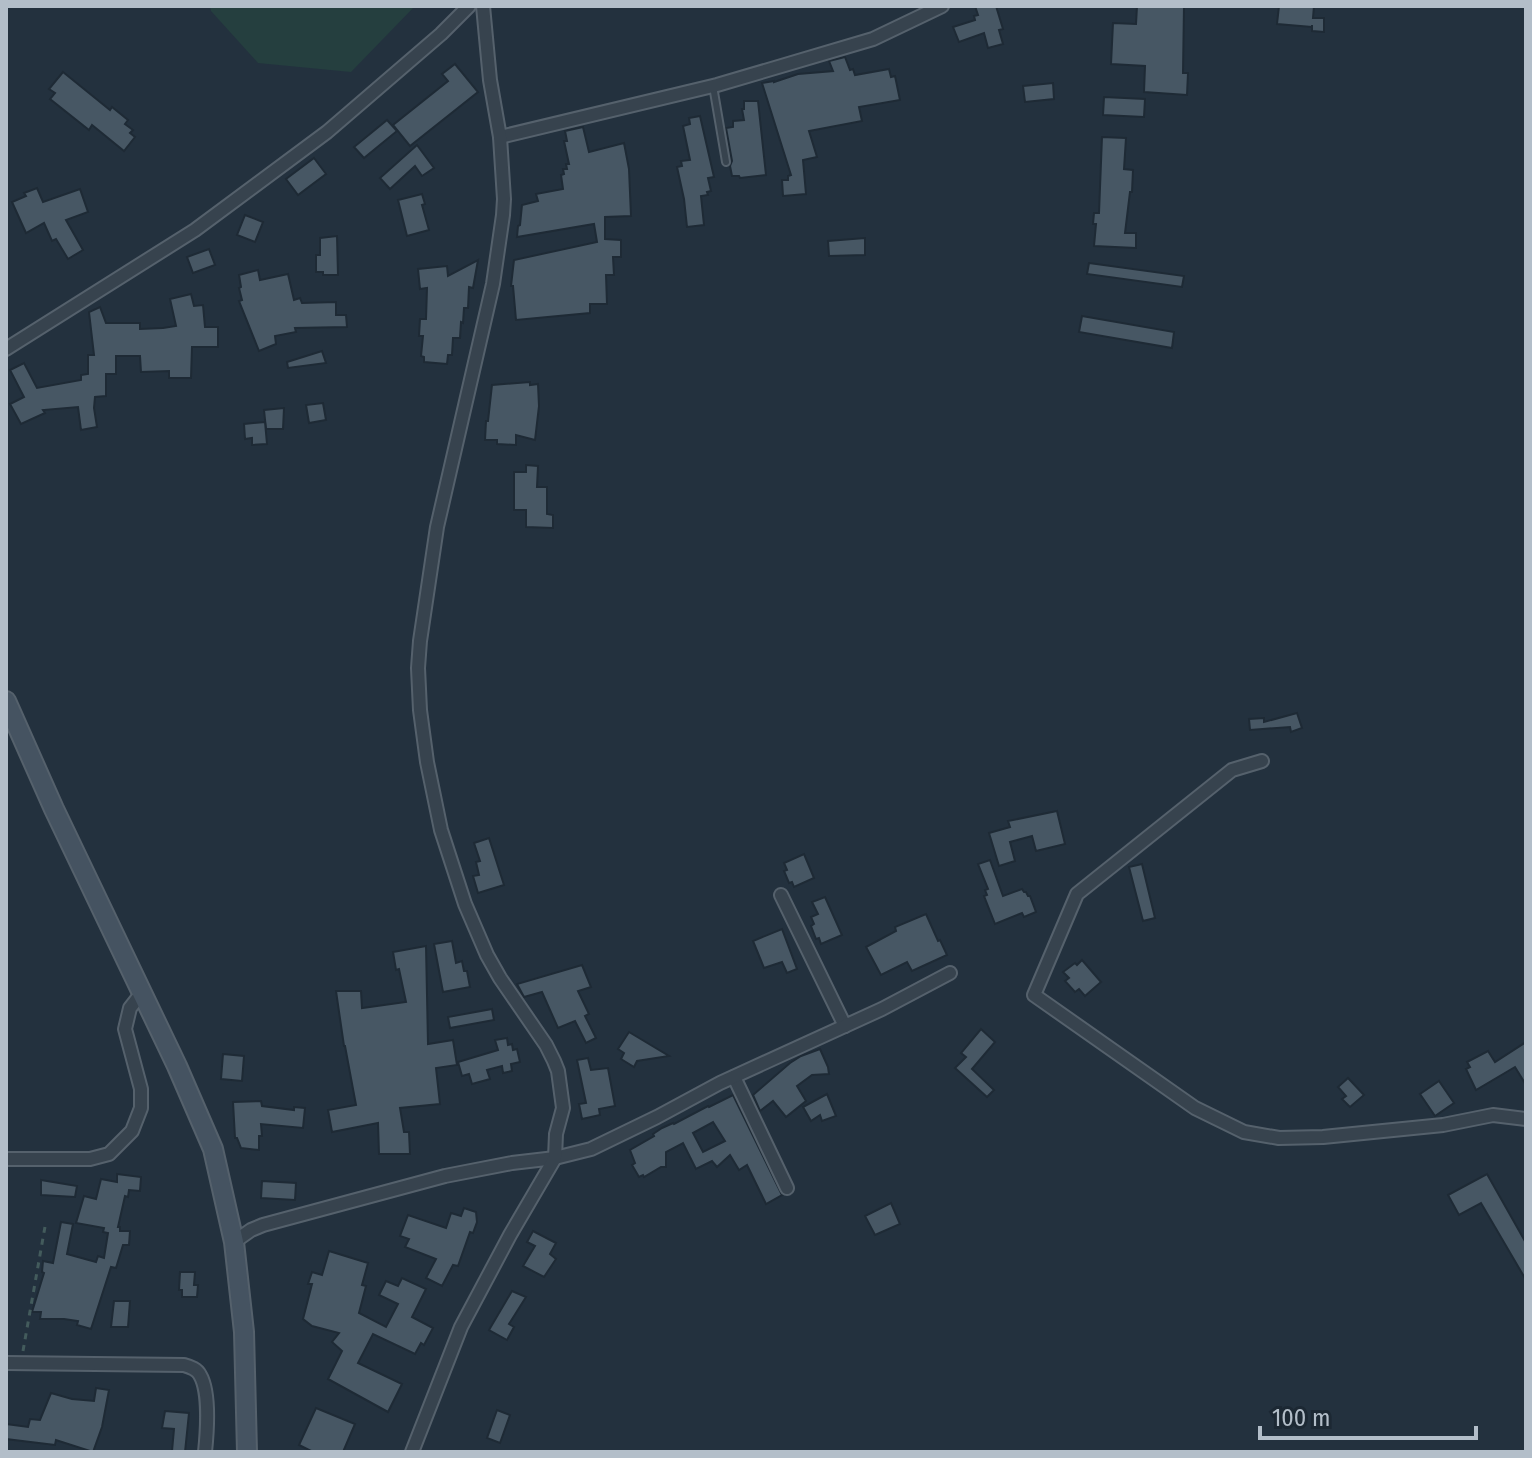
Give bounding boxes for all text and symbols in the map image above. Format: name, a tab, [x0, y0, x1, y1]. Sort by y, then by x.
scale bar	[1260, 1390, 1476, 1440]
text: 100 m	[1272, 1404, 1330, 1432]

